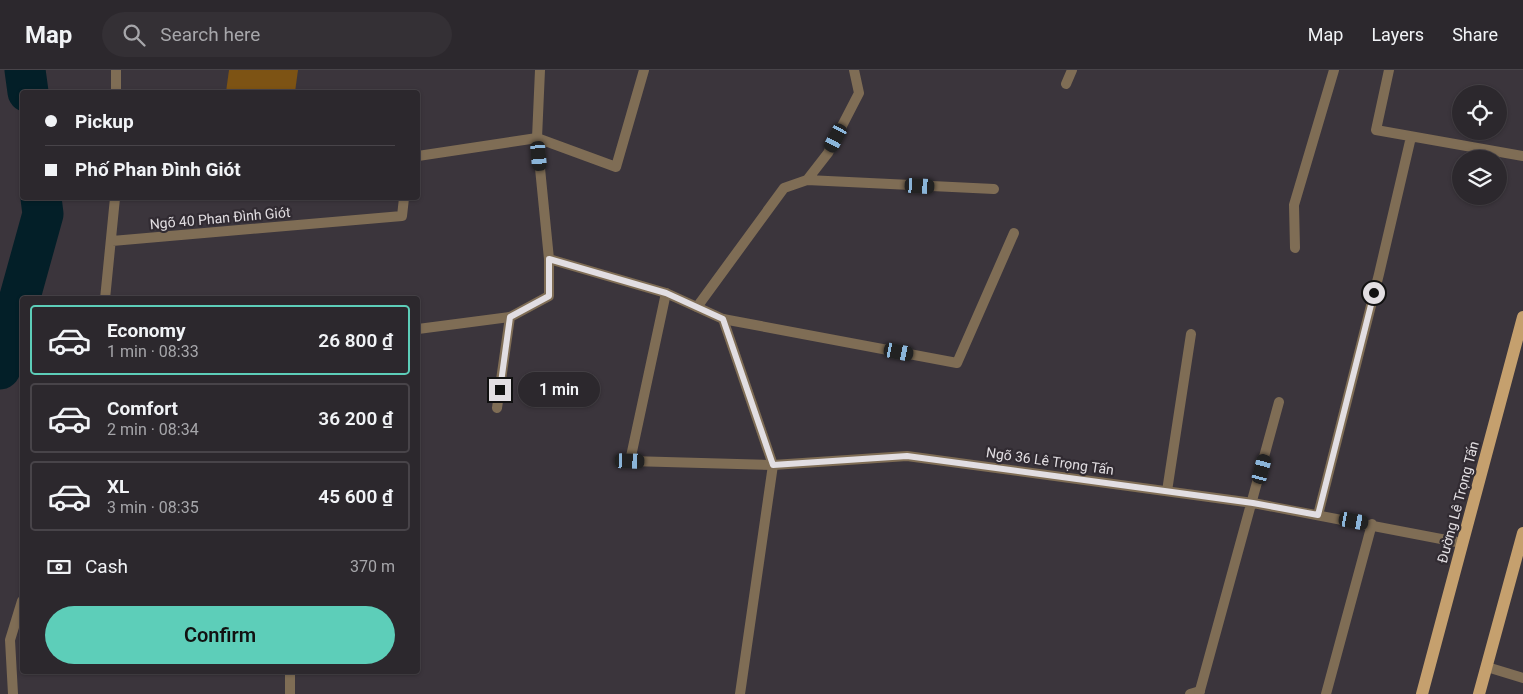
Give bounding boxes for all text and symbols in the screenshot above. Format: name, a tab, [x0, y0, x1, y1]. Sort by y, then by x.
search box	[102, 12, 452, 57]
text: Map	[25, 21, 72, 49]
icon: search	[120, 21, 148, 49]
text: Search here	[160, 23, 260, 46]
text: Map	[1308, 24, 1343, 45]
text: Layers	[1371, 24, 1424, 45]
text: Share	[1452, 24, 1498, 45]
map controls	[1452, 85, 1507, 205]
button: locate	[1452, 85, 1507, 140]
text: Pickup	[75, 110, 134, 133]
car	[822, 121, 849, 155]
car	[530, 140, 547, 172]
button: layers	[1452, 150, 1507, 205]
text: Phố Phan Đình Giót	[75, 158, 241, 181]
car	[904, 178, 935, 194]
street label: Ngõ 40 Phan Đình Giót	[149, 204, 291, 232]
route start	[1363, 282, 1385, 304]
icon: car	[47, 318, 92, 363]
text: Economy	[107, 319, 186, 342]
text: 26 800 ₫	[318, 329, 393, 352]
text: 1 min · 08:33	[107, 342, 199, 361]
car	[882, 342, 915, 362]
callout: 1 min	[518, 372, 600, 408]
route end	[489, 379, 511, 401]
text: 1 min	[539, 380, 579, 399]
icon: car	[47, 396, 92, 441]
text: Comfort	[107, 397, 178, 420]
text: 36 200 ₫	[318, 407, 393, 430]
text: 2 min · 08:34	[107, 420, 199, 439]
street label: Đường Lê Trọng Tấn	[1434, 439, 1482, 565]
street label: Ngõ 36 Lê Trọng Tấn	[985, 444, 1115, 478]
car	[614, 453, 645, 469]
car	[1250, 453, 1273, 485]
icon: car	[47, 474, 92, 519]
text: XL	[107, 475, 129, 498]
text: 45 600 ₫	[318, 485, 393, 508]
text: 3 min · 08:35	[107, 498, 199, 517]
car	[1337, 511, 1370, 531]
icon: cash	[45, 553, 73, 581]
text: Cash	[85, 555, 128, 578]
text: 370 m	[350, 557, 395, 576]
button: Confirm	[45, 606, 395, 664]

